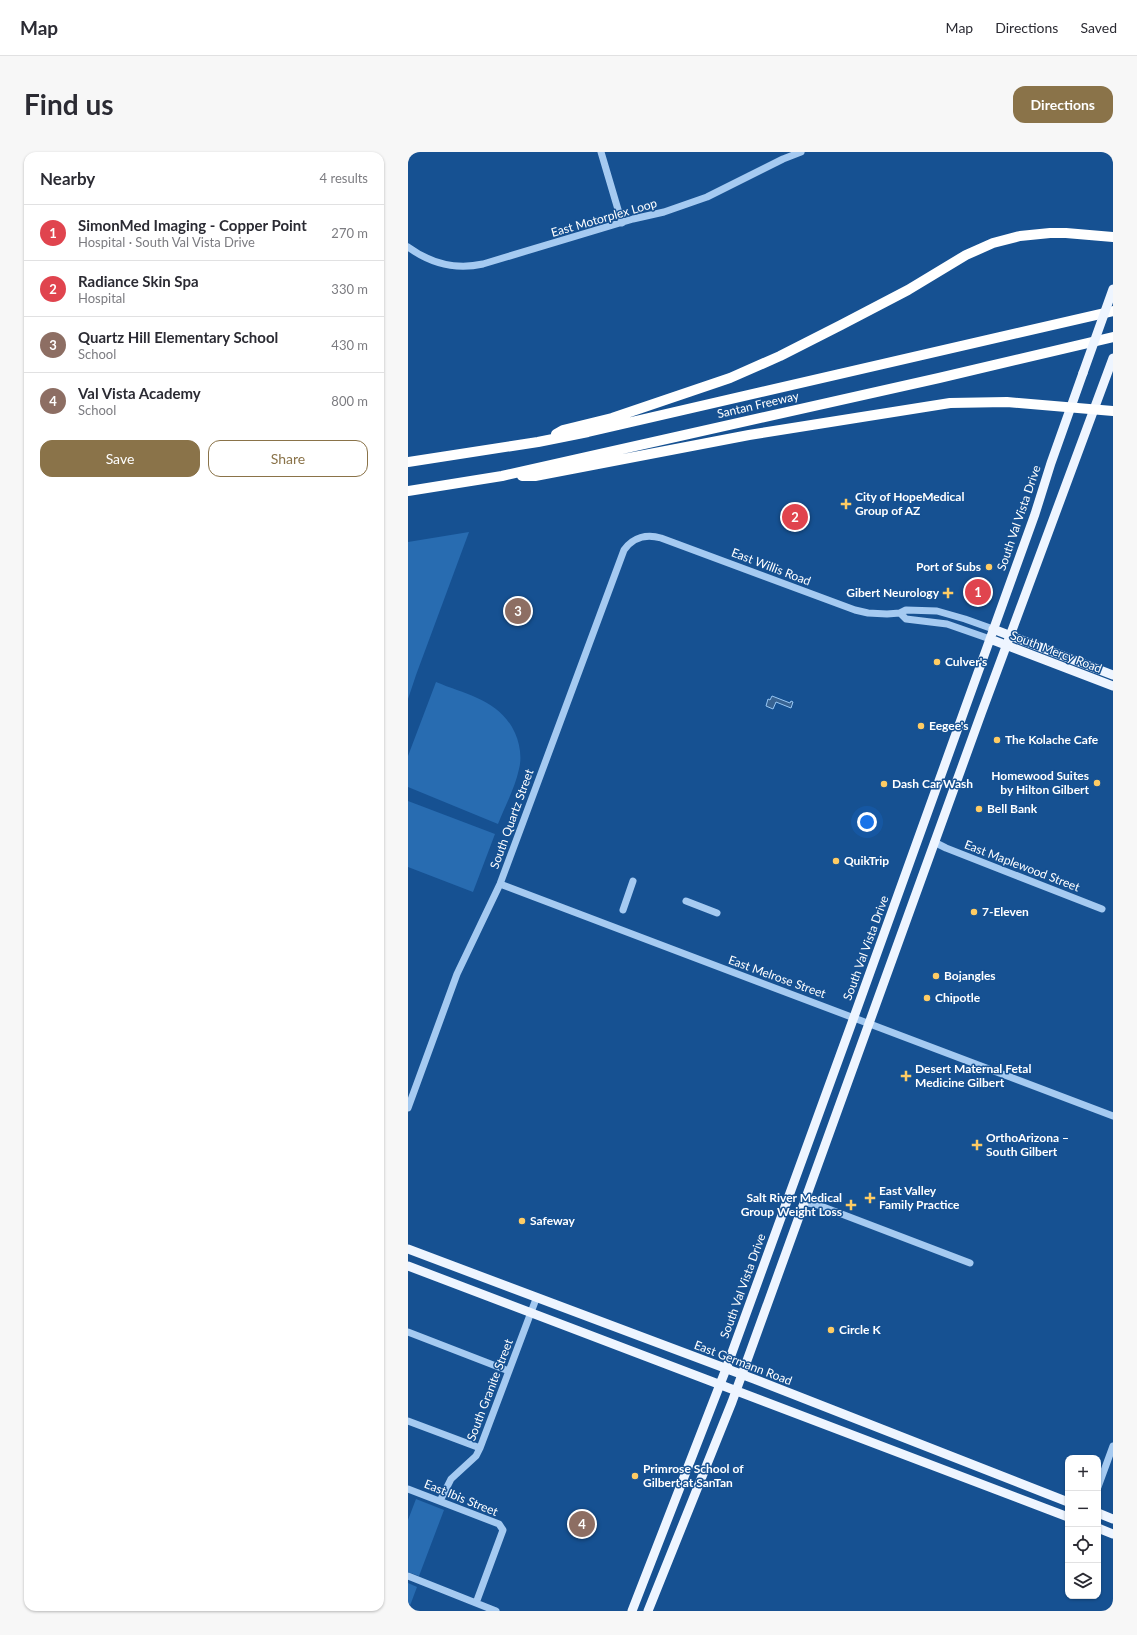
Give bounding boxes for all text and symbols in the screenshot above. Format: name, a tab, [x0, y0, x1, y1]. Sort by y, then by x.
text: Map	[20, 16, 58, 39]
text: Map	[946, 19, 973, 36]
text: Directions	[995, 19, 1058, 36]
text: Saved	[1080, 19, 1117, 36]
button: Directions	[1013, 86, 1113, 123]
text: Find us	[24, 87, 114, 121]
text: Nearby	[40, 168, 95, 189]
text: 4 results	[320, 170, 368, 186]
street label: East Motorplex Loop	[549, 195, 659, 240]
text: SimonMed Imaging - Copper Point	[78, 216, 307, 234]
text: 1	[49, 225, 57, 241]
text: 270 m	[331, 225, 368, 241]
text: Hospital · South Val Vista Drive	[78, 234, 255, 250]
text: Radiance Skin Spa	[78, 272, 199, 290]
text: 2	[49, 281, 57, 297]
text: 330 m	[331, 281, 368, 297]
text: Hospital	[78, 290, 125, 306]
text: Quartz Hill Elementary School	[78, 328, 278, 346]
text: 3	[49, 337, 57, 353]
text: 430 m	[331, 337, 368, 353]
text: School	[78, 346, 116, 362]
text: Val Vista Academy	[78, 384, 201, 402]
street label: Santan Freeway	[716, 388, 801, 421]
text: 4	[49, 393, 57, 409]
text: 800 m	[331, 393, 368, 409]
text: School	[78, 402, 116, 418]
button: Save	[40, 440, 200, 477]
button: Share	[208, 440, 368, 477]
street label: South Val Vista Drive	[993, 463, 1044, 572]
place label: City of HopeMedical Group of AZ	[855, 489, 964, 518]
marker: City of HopeMedical Group of AZ	[840, 498, 852, 510]
pin: 2	[782, 502, 808, 532]
street label: East Willis Road	[729, 544, 813, 589]
place label: Port of Subs	[916, 559, 981, 574]
marker: Port of Subs	[984, 562, 994, 572]
pin: 1	[965, 577, 991, 607]
place label: Gibert Neurology	[846, 585, 940, 600]
marker: Gibert Neurology	[942, 587, 954, 599]
pin: 3	[505, 596, 531, 626]
street label: South Mercy Road	[1008, 627, 1104, 676]
place label: Culver's	[945, 654, 987, 669]
marker: Culver's	[932, 657, 942, 667]
place label: Eegee's	[929, 718, 969, 733]
marker: Eegee's	[916, 721, 926, 731]
place label: The Kolache Cafe	[1005, 732, 1099, 747]
marker: The Kolache Cafe	[992, 735, 1002, 745]
street label: South Quartz Street	[487, 766, 537, 871]
place label: Homewood Suites by Hilton Gilbert	[991, 768, 1090, 797]
place label: Dash Car Wash	[892, 776, 973, 791]
marker: Homewood Suites by Hilton Gilbert	[1092, 778, 1102, 788]
marker: Dash Car Wash	[879, 779, 889, 789]
place label: Bell Bank	[987, 801, 1038, 816]
marker: Bell Bank	[974, 804, 984, 814]
your location	[857, 812, 877, 832]
street label: East Maplewood Street	[962, 837, 1083, 895]
place label: QuikTrip	[844, 853, 889, 868]
marker: QuikTrip	[831, 856, 841, 866]
street label: South Val Vista Drive	[840, 893, 891, 1002]
place label: 7-Eleven	[982, 904, 1029, 919]
marker: 7-Eleven	[969, 907, 979, 917]
street label: East Melrose Street	[726, 952, 829, 1001]
place label: Bojangles	[944, 968, 996, 983]
marker: Bojangles	[931, 971, 941, 981]
place label: Chipotle	[935, 990, 981, 1005]
marker: Chipotle	[922, 993, 932, 1003]
place label: Desert Maternal Fetal Medicine Gilbert	[915, 1061, 1031, 1090]
marker: Desert Maternal Fetal Medicine Gilbert	[900, 1070, 912, 1082]
place label: OrthoArizona – South Gilbert	[986, 1130, 1069, 1159]
marker: OrthoArizona – South Gilbert	[971, 1139, 983, 1151]
place label: East Valley Family Practice	[879, 1183, 960, 1212]
place label: Salt River Medical Group Weight Loss	[741, 1190, 842, 1219]
marker: East Valley Family Practice	[864, 1192, 876, 1204]
marker: Salt River Medical Group Weight Loss	[845, 1199, 857, 1211]
place label: Safeway	[530, 1213, 575, 1228]
marker: Safeway	[517, 1216, 527, 1226]
street label: South Val Vista Drive	[717, 1231, 768, 1340]
place label: Circle K	[839, 1322, 881, 1337]
marker: Circle K	[826, 1325, 836, 1335]
street label: South Granite Street	[463, 1336, 516, 1443]
street label: East Germann Road	[692, 1337, 794, 1388]
map controls	[1065, 1455, 1101, 1599]
button: +	[1065, 1455, 1101, 1491]
place label: Primrose School of Gilbert at SanTan	[643, 1461, 744, 1490]
marker: Primrose School of Gilbert at SanTan	[630, 1471, 640, 1481]
street label: East Ibis Street	[422, 1476, 501, 1519]
button: −	[1065, 1491, 1101, 1527]
pin: 4	[569, 1509, 595, 1539]
button: locate	[1065, 1527, 1101, 1563]
button: layers	[1065, 1563, 1101, 1599]

